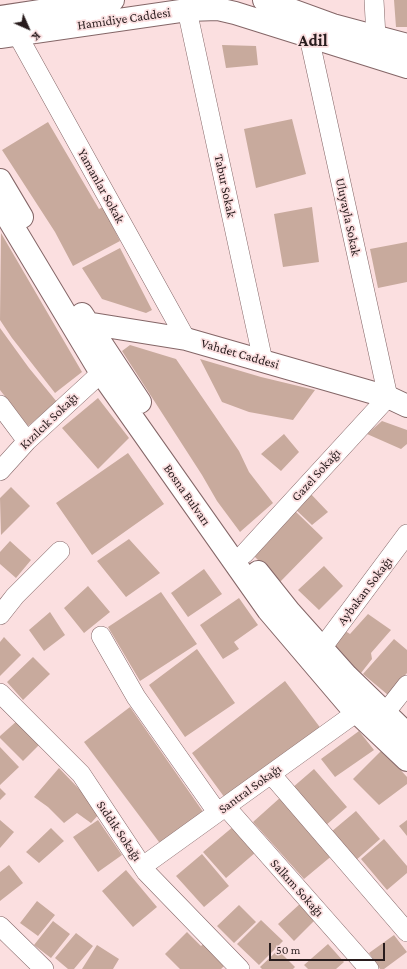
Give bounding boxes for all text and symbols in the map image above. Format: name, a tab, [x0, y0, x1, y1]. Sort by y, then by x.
street label: Hamidiye Caddesi	[76, 5, 172, 33]
north arrow	[8, 8, 48, 48]
text: K	[30, 30, 43, 43]
district label: Adil	[298, 31, 328, 51]
street label: Yamanlar Sokak	[74, 146, 128, 226]
street label: Tabur Sokak	[211, 153, 239, 219]
street label: Uluyayla Sokak	[332, 177, 364, 257]
street label: Vahdet Caddesi	[199, 335, 281, 373]
street label: Kızılcık Sokağı	[17, 389, 81, 453]
street label: Gazel Sokağı	[288, 445, 344, 505]
street label: Bosna Bulvarı	[160, 461, 214, 529]
street label: Aybakan Sokağı	[334, 554, 396, 628]
street label: Santral Sokağı	[215, 761, 285, 817]
street label: Sıddık Sokağı	[93, 798, 145, 864]
street label: Salkım Sokağı	[267, 856, 327, 920]
scale bar	[271, 935, 387, 961]
text: 50 m	[276, 943, 300, 957]

